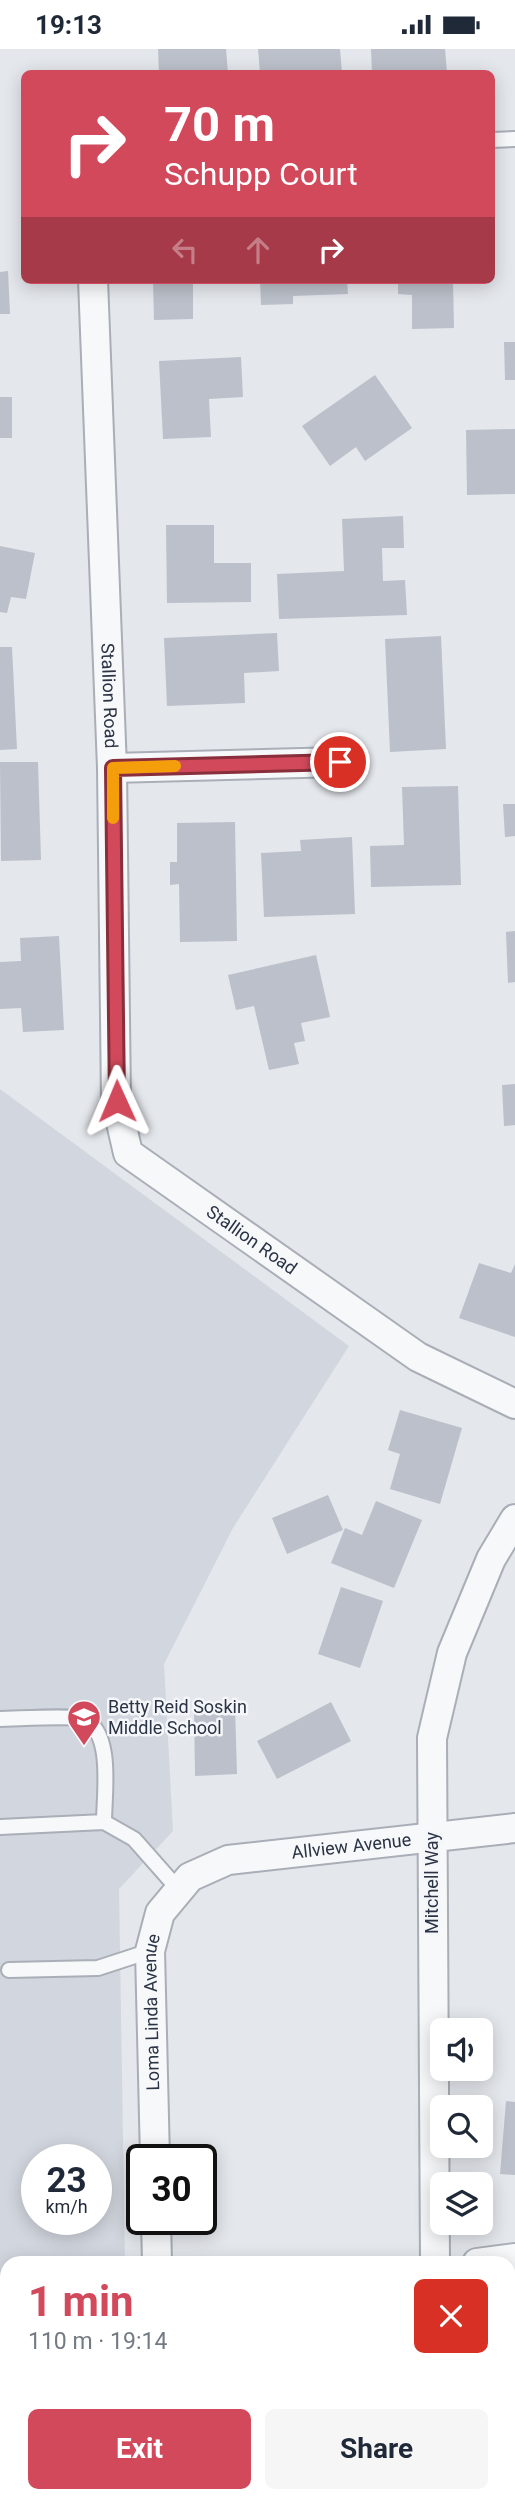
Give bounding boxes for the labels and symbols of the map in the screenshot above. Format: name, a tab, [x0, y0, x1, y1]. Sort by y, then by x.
street label: Stallion Road	[97, 643, 122, 749]
pin	[310, 732, 370, 792]
position arrow	[80, 1064, 154, 1138]
street label: Stallion Road	[203, 1201, 301, 1279]
place label: Betty Reid Soskin Middle School	[108, 1696, 247, 1738]
school or university icon: Betty Reid Soskin Middle School	[65, 1698, 103, 1747]
street label: Allview Avenue	[290, 1829, 412, 1863]
street label: Mitchell Way	[421, 1832, 442, 1934]
street label: Loma Linda Avenue	[139, 1931, 164, 2091]
speed limit sign: 30	[126, 2144, 217, 2235]

